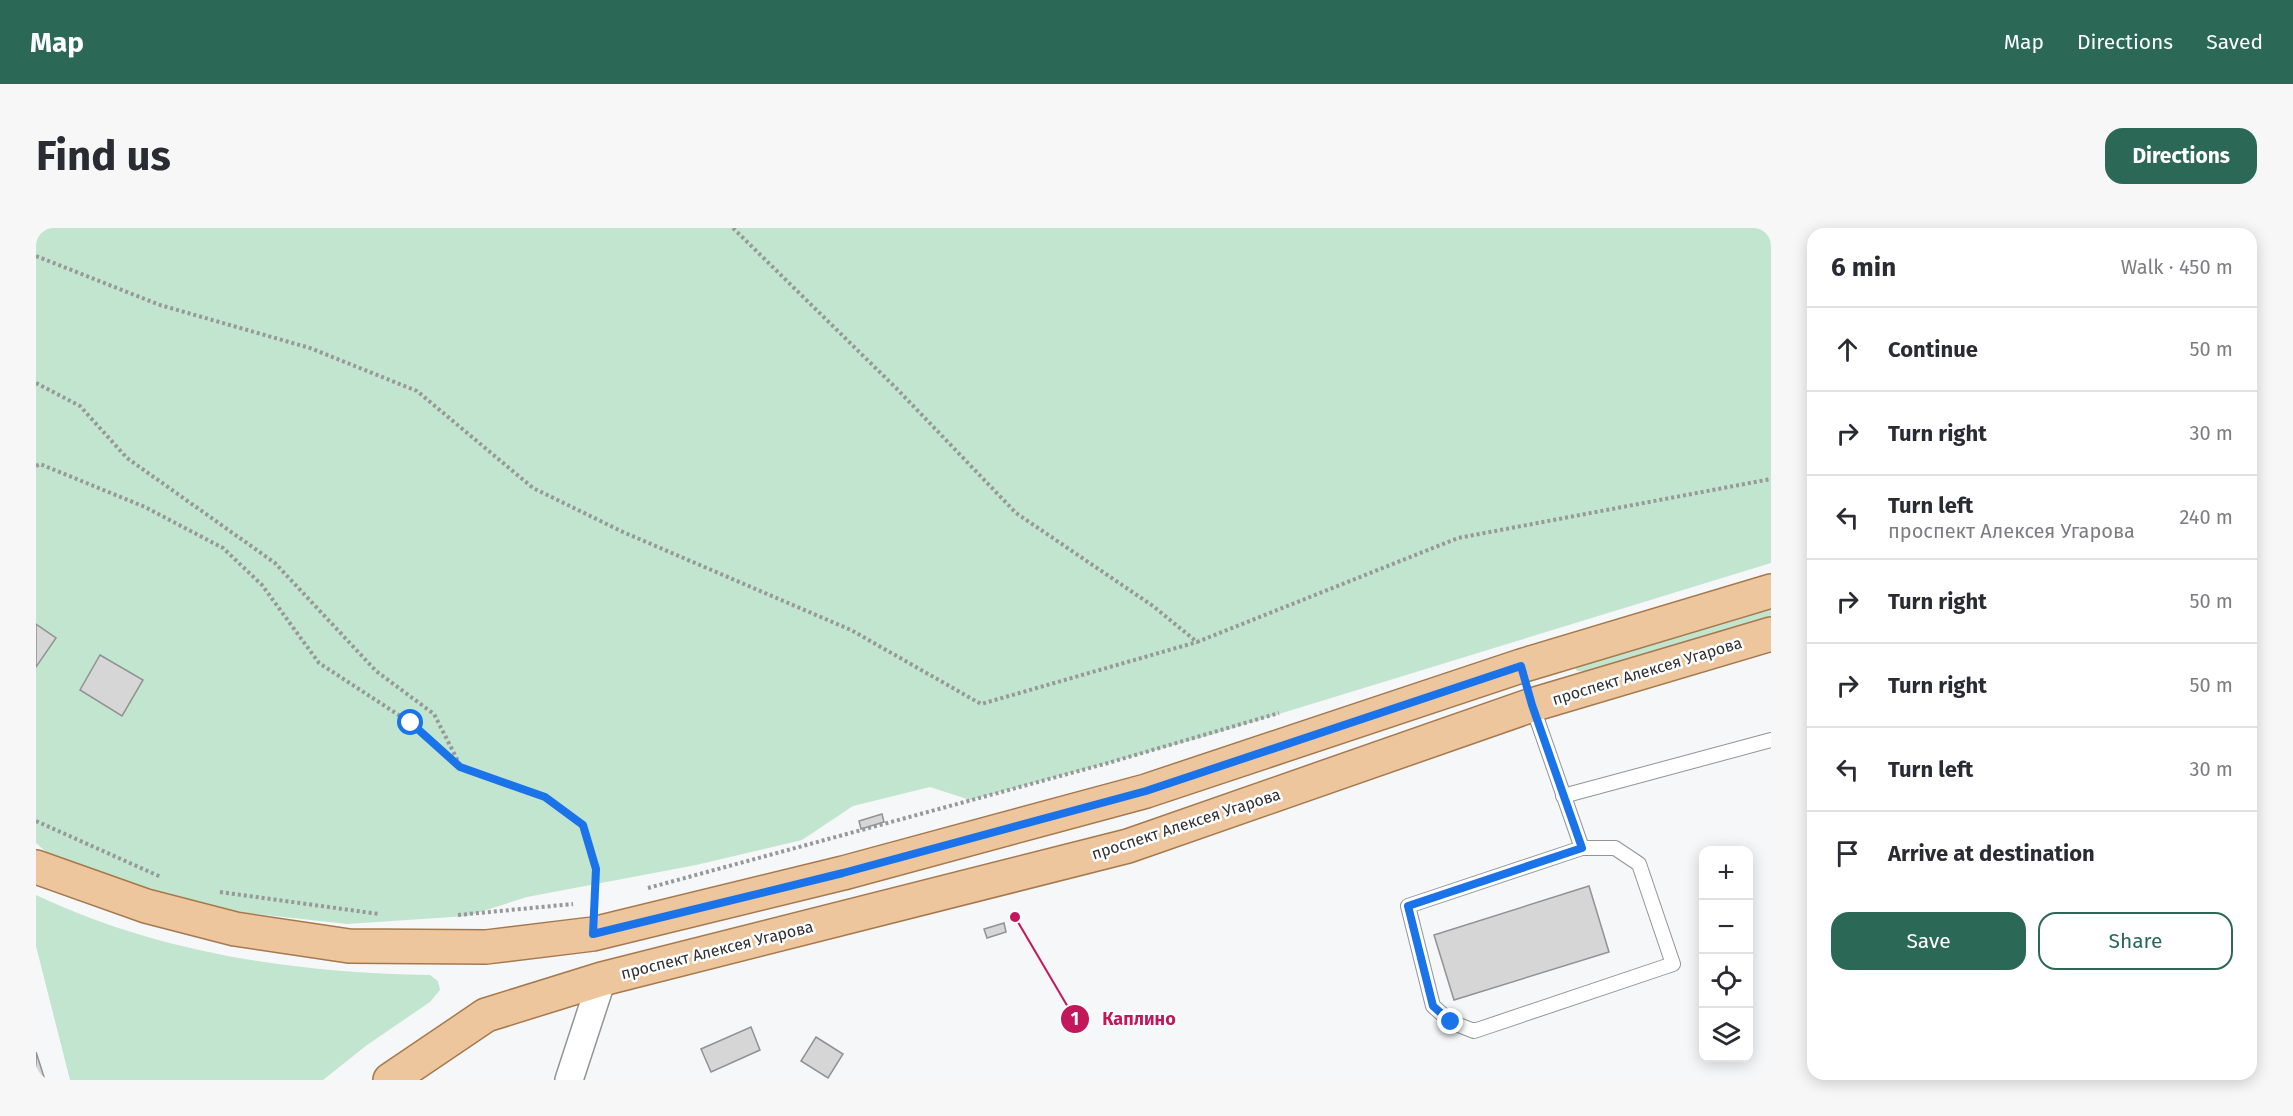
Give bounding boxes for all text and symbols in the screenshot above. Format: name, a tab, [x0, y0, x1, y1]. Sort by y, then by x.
text: Map	[30, 26, 84, 59]
text: Map	[2004, 29, 2044, 55]
text: Directions	[2077, 29, 2173, 55]
text: Saved	[2206, 29, 2263, 55]
button: Directions	[2105, 128, 2257, 184]
text: Find us	[36, 131, 171, 181]
text: 6 min	[1831, 252, 1896, 283]
text: Walk · 450 m	[2121, 255, 2233, 279]
icon: ahead	[1831, 333, 1864, 366]
text: Continue	[1888, 336, 1978, 363]
text: 50 m	[2189, 337, 2233, 361]
icon: right	[1831, 417, 1864, 450]
text: Turn right	[1888, 420, 1987, 447]
text: 30 m	[2189, 421, 2233, 445]
text: Turn left	[1888, 492, 1973, 519]
icon: left	[1831, 501, 1864, 534]
text: 240 m	[2179, 505, 2233, 529]
text: проспект Алексея Угарова	[1888, 519, 2135, 543]
icon: right	[1831, 585, 1864, 618]
text: Turn right	[1888, 588, 1987, 615]
text: 50 m	[2189, 589, 2233, 613]
street label: проспект Алексея Угарова	[1550, 633, 1744, 709]
icon: right	[1831, 669, 1864, 702]
text: Turn right	[1888, 672, 1987, 699]
text: 50 m	[2189, 673, 2233, 697]
route start	[397, 709, 423, 735]
icon: left	[1831, 753, 1864, 786]
text: Turn left	[1888, 756, 1973, 783]
text: 30 m	[2189, 757, 2233, 781]
street label: проспект Алексея Угарова	[1089, 784, 1283, 864]
icon: arrive	[1831, 837, 1864, 870]
text: Arrive at destination	[1888, 840, 2095, 867]
map controls	[1699, 846, 1753, 1062]
button: +	[1699, 846, 1753, 900]
button: −	[1699, 900, 1753, 954]
button: Save	[1831, 912, 2026, 970]
button: Share	[2038, 912, 2233, 970]
street label: проспект Алексея Угарова	[619, 917, 815, 983]
button: locate	[1699, 954, 1753, 1008]
callout: Каплино	[1060, 1001, 1187, 1037]
text: 1	[1071, 1008, 1079, 1030]
text: Каплино	[1102, 1008, 1176, 1030]
route end	[1437, 1008, 1463, 1034]
button: layers	[1699, 1008, 1753, 1062]

